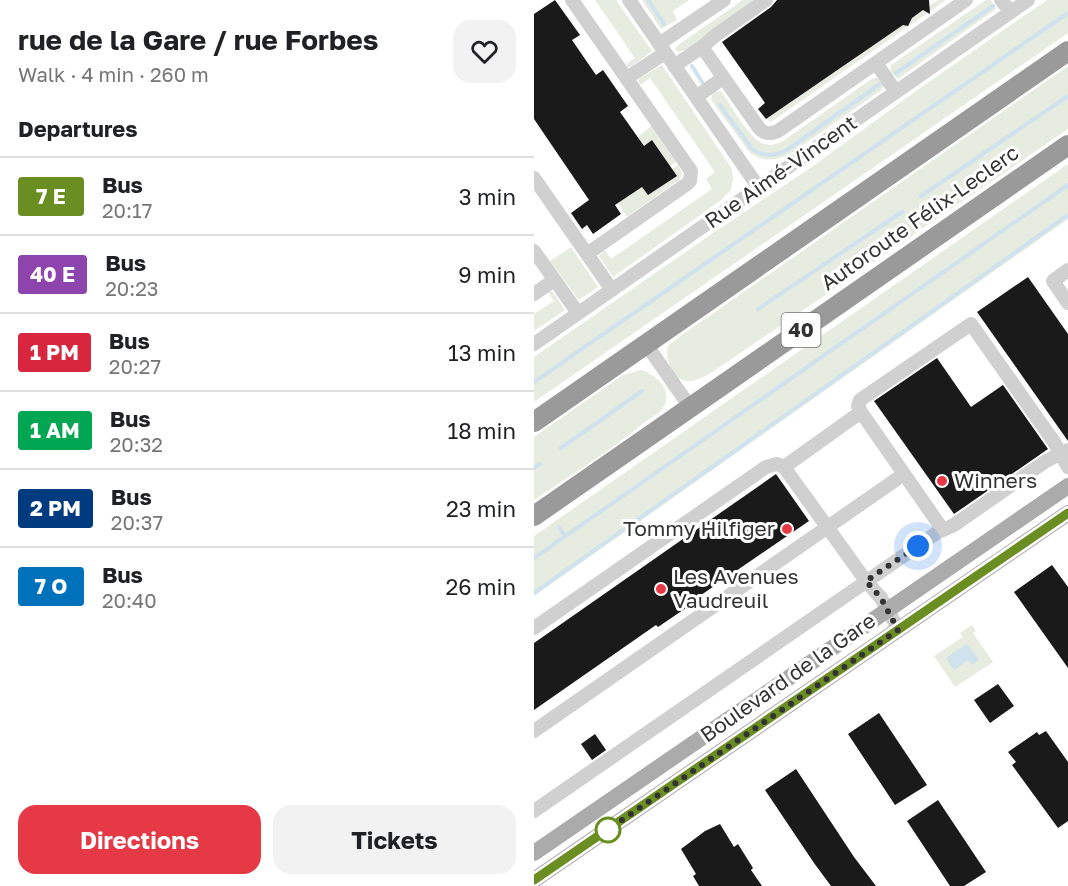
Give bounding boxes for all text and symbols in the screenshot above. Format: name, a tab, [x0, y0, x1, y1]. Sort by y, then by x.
button: heart	[453, 20, 516, 83]
text: rue de la Gare / rue Forbes	[18, 23, 378, 56]
text: Walk · 4 min · 260 m	[18, 62, 209, 86]
street label: Rue Aimé-Vincent	[699, 109, 862, 233]
text: Departures	[18, 115, 137, 142]
street label: Autoroute Félix-Leclerc	[816, 139, 1023, 295]
text: Bus	[102, 171, 143, 198]
text: 7 E	[36, 183, 66, 209]
text: 3 min	[459, 183, 516, 210]
text: 20:17	[102, 198, 152, 222]
text: Bus	[105, 249, 146, 276]
text: 40 E	[30, 261, 75, 287]
text: 9 min	[458, 261, 516, 288]
text: 20:23	[105, 276, 158, 300]
road number: 40	[782, 313, 820, 347]
text: Bus	[109, 327, 150, 354]
text: 1 PM	[30, 339, 79, 365]
text: 13 min	[448, 339, 516, 366]
text: 20:27	[109, 354, 161, 378]
text: Bus	[110, 405, 151, 432]
text: 1 AM	[30, 417, 80, 443]
text: 18 min	[448, 417, 516, 444]
text: 20:32	[110, 432, 163, 456]
place label: Winners	[954, 467, 1037, 493]
marker: Winners	[935, 474, 949, 488]
text: Bus	[111, 483, 152, 510]
text: 2 PM	[30, 495, 81, 521]
text: 23 min	[446, 495, 516, 522]
text: 20:37	[111, 510, 163, 534]
place label: Tommy Hilfiger	[623, 515, 775, 541]
marker: Tommy Hilfiger	[780, 522, 794, 536]
your location	[903, 531, 933, 561]
text: Bus	[102, 561, 143, 588]
place label: Les Avenues Vaudreuil	[673, 563, 799, 613]
text: 7 O	[35, 573, 67, 599]
text: 26 min	[446, 573, 516, 600]
marker: Les Avenues Vaudreuil	[654, 582, 668, 596]
text: 20:40	[102, 588, 157, 612]
street label: Boulevard de la Gare	[695, 607, 880, 747]
button: Directions	[18, 805, 261, 874]
button: Tickets	[273, 805, 516, 874]
unlabelled marker	[595, 817, 621, 843]

